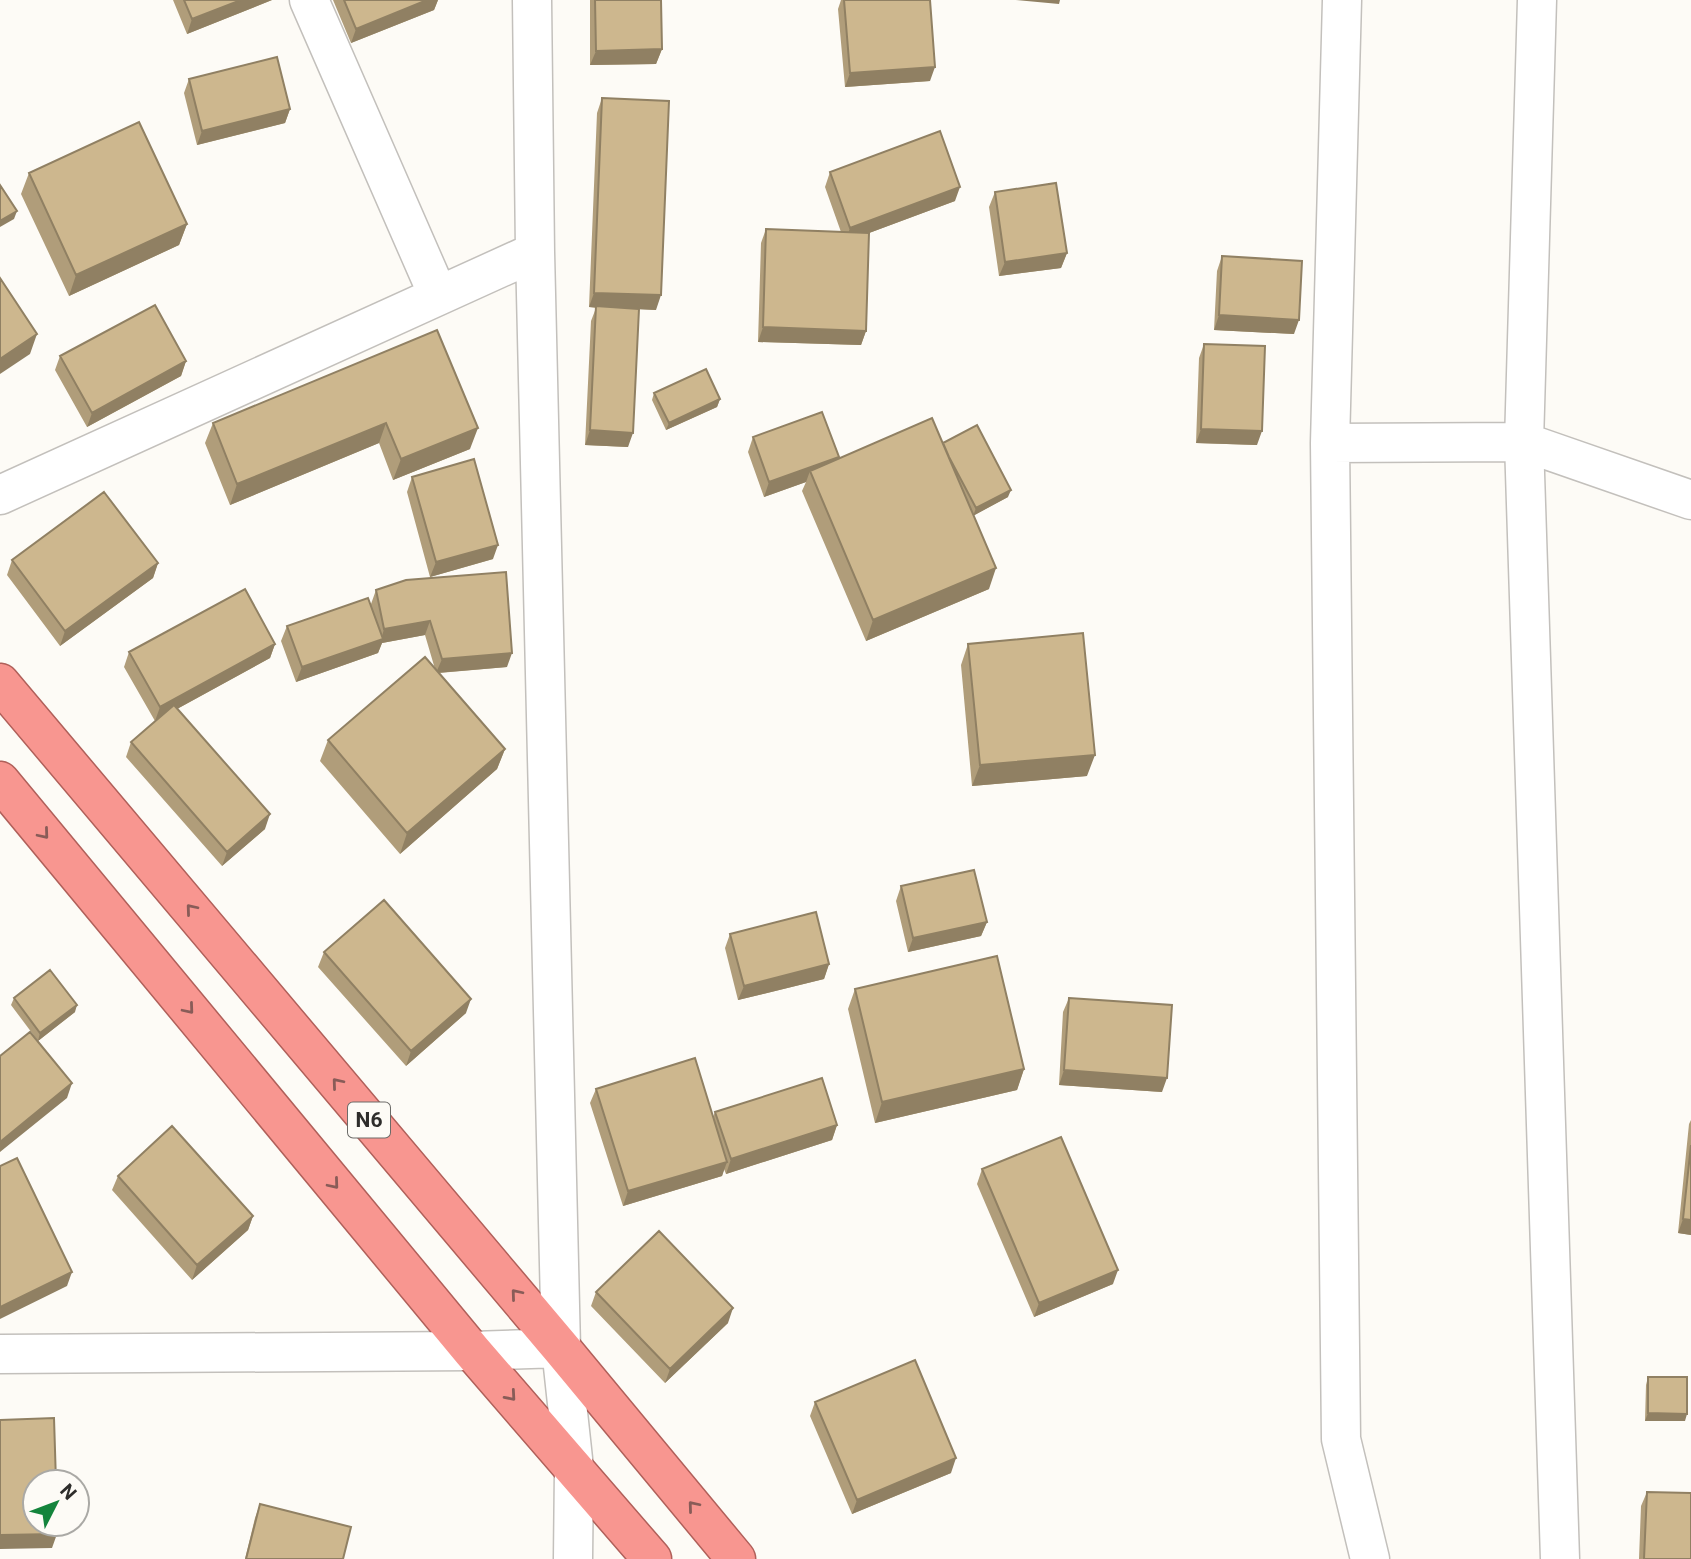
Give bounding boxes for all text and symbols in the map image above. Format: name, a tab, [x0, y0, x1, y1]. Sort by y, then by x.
one-way arrow	[35, 826, 48, 838]
one-way arrow	[187, 904, 199, 917]
one-way arrow	[181, 1000, 193, 1013]
one-way arrow	[333, 1078, 346, 1090]
road number: N6	[348, 1102, 390, 1138]
one-way arrow	[326, 1176, 338, 1189]
one-way arrow	[512, 1289, 524, 1302]
one-way arrow	[503, 1388, 515, 1401]
north arrow	[21, 1468, 91, 1538]
text: N	[55, 1479, 81, 1505]
one-way arrow	[689, 1502, 701, 1515]

